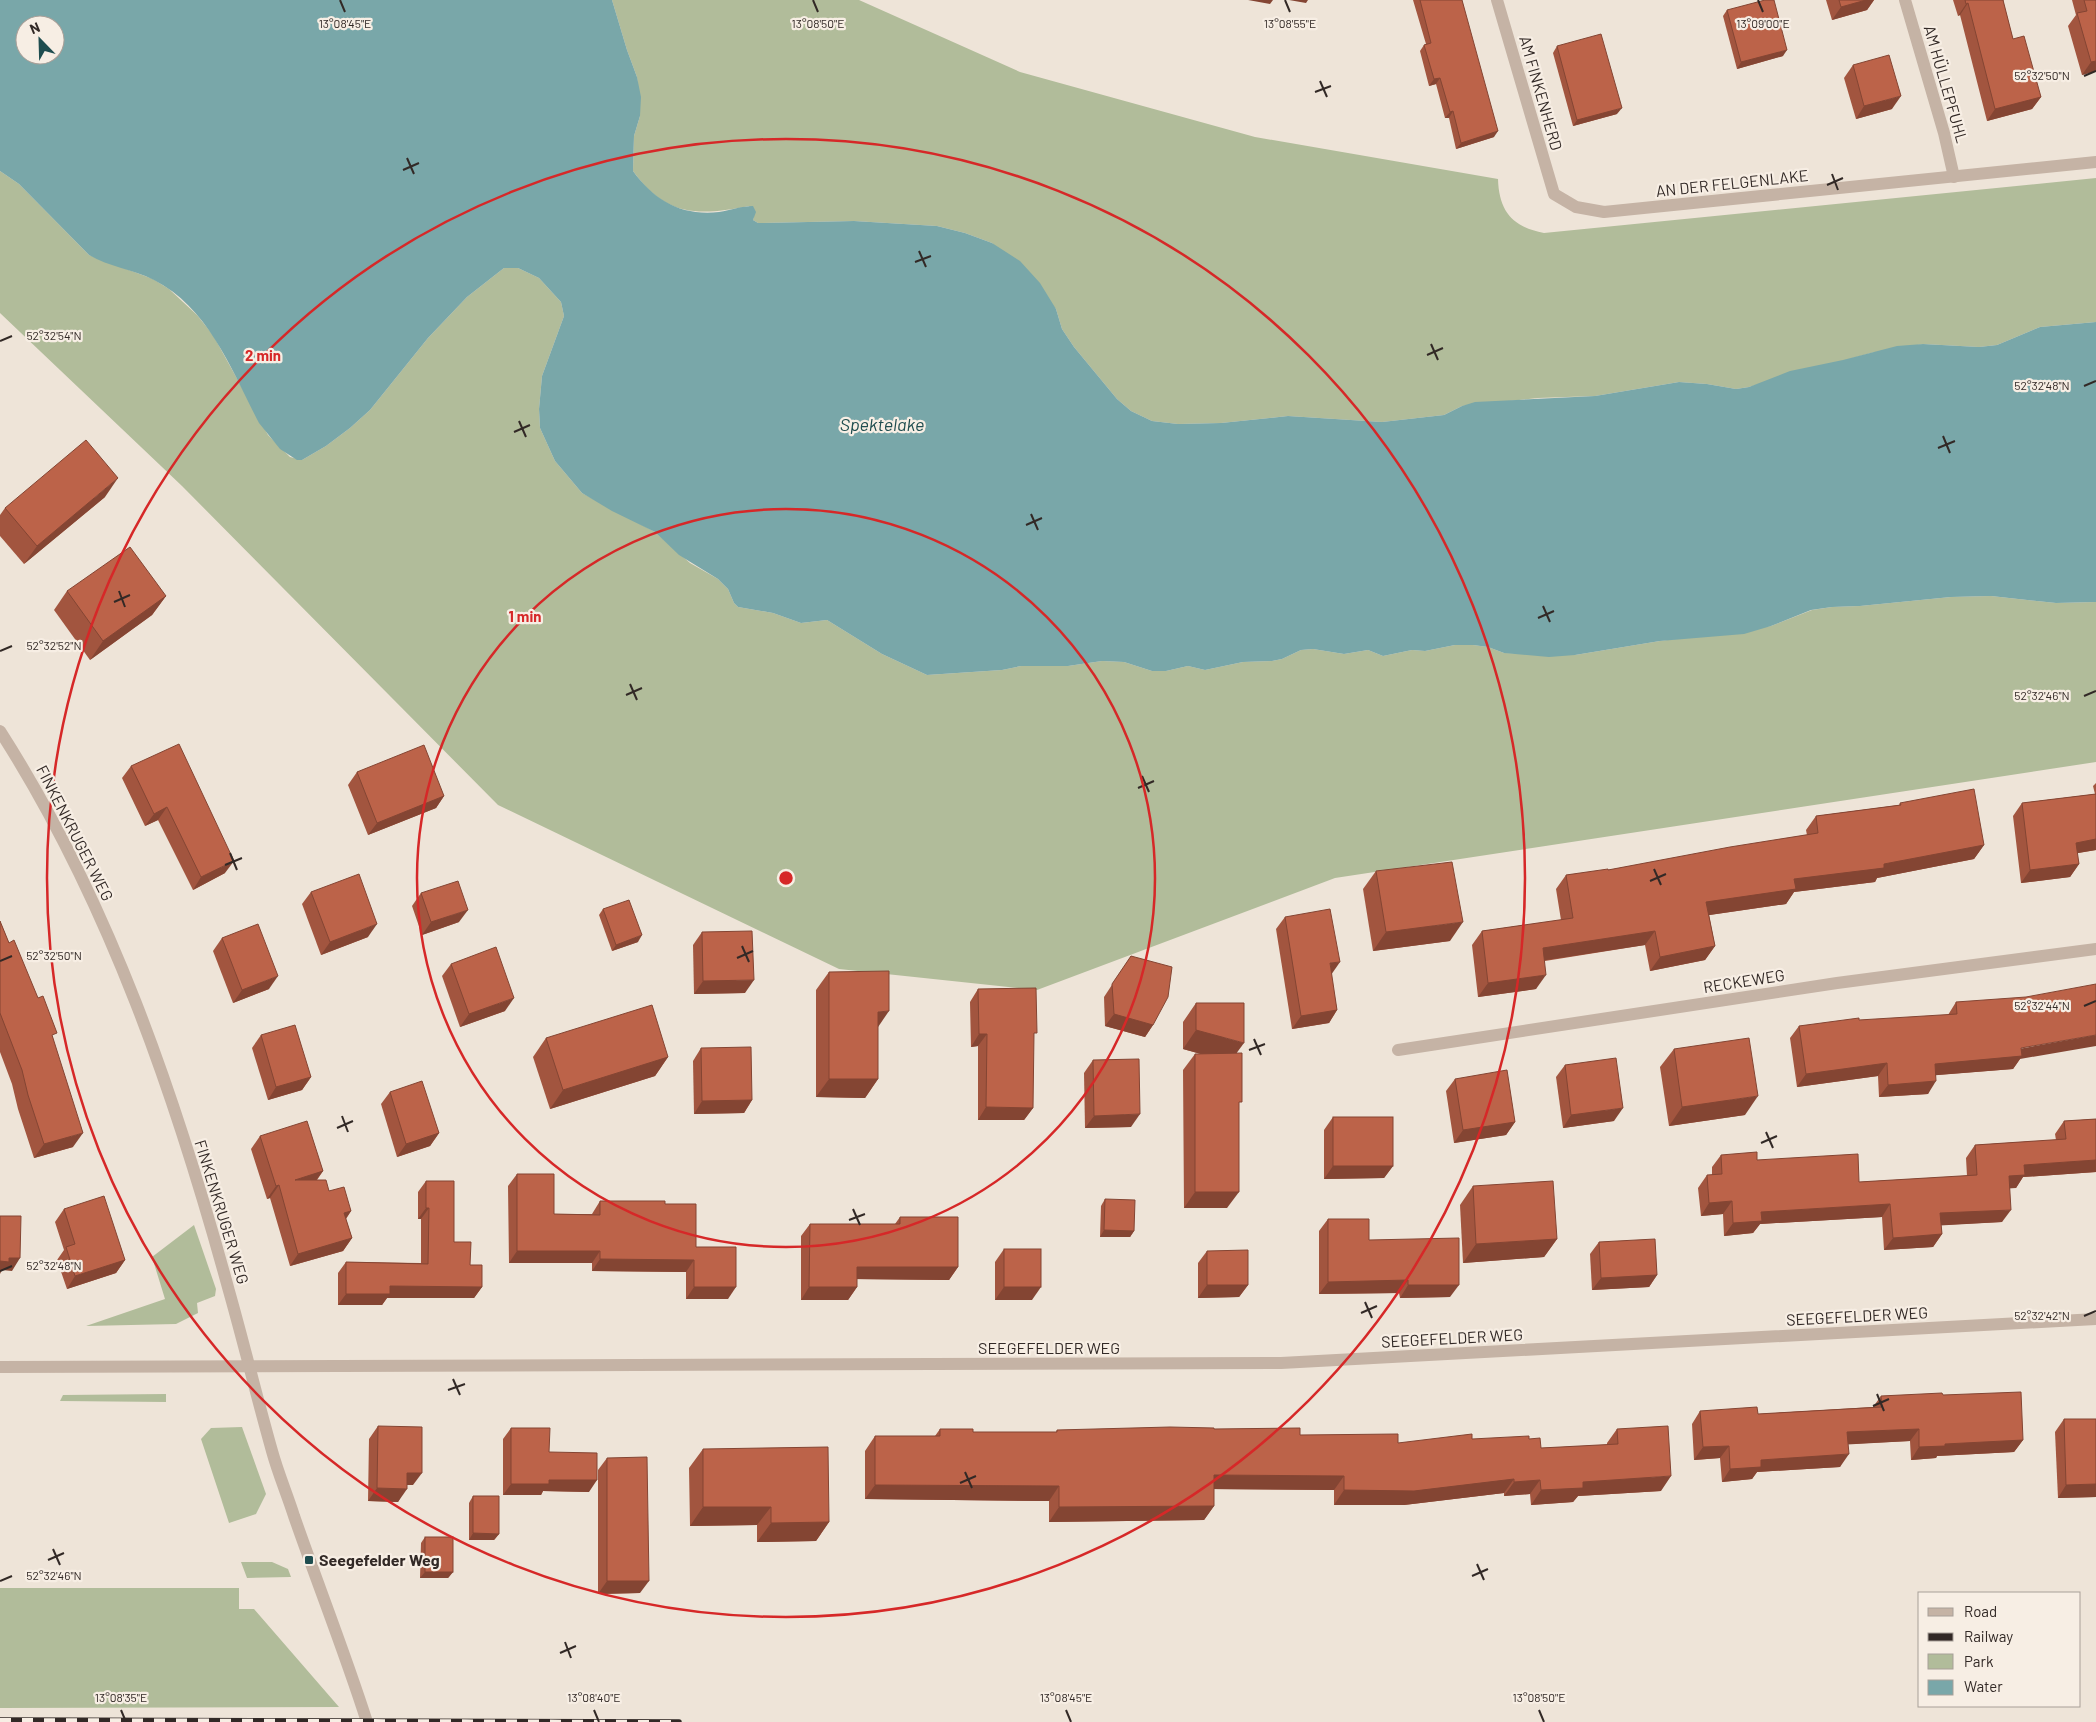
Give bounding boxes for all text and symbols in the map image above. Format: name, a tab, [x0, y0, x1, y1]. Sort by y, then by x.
north arrow	[15, 15, 65, 65]
text: 13°08'45"E	[319, 16, 371, 30]
text: 13°08'50"E	[792, 16, 844, 30]
text: 13°08'55"E	[1264, 16, 1316, 30]
text: 13°09'00"E	[1736, 16, 1790, 30]
text: N	[27, 18, 42, 37]
street label: AM HÜLLEPFUHL	[1921, 23, 1972, 145]
street label: AM FINKENHERD	[1516, 33, 1567, 152]
text: 52°32'50"N	[2014, 68, 2070, 82]
street label: AN DER FELGENLAKE	[1655, 165, 1809, 200]
text: 52°32'54"N	[26, 328, 82, 342]
text: 2 min	[245, 346, 281, 364]
text: 52°32'48"N	[2014, 378, 2070, 392]
water label: Spektelake	[840, 413, 924, 435]
text: 1 min	[509, 607, 541, 625]
text: 52°32'52"N	[26, 638, 82, 652]
text: 52°32'46"N	[2014, 688, 2070, 702]
street label: FINKENKRUGER WEG	[33, 762, 118, 904]
centre of rings	[777, 869, 795, 887]
text: 52°32'50"N	[26, 948, 82, 962]
street label: RECKEWEG	[1702, 965, 1786, 996]
text: 52°32'44"N	[2014, 998, 2070, 1012]
street label: FINKENKRUGER WEG	[191, 1137, 253, 1286]
text: 52°32'48"N	[26, 1258, 82, 1272]
street label: SEEGEFELDER WEG	[1786, 1302, 1928, 1329]
text: 52°32'42"N	[2014, 1308, 2070, 1322]
street label: SEEGEFELDER WEG	[1381, 1324, 1523, 1351]
street label: SEEGEFELDER WEG	[978, 1338, 1120, 1357]
place label: Seegefelder Weg	[319, 1550, 440, 1569]
marker: Seegefelder Weg	[303, 1554, 315, 1566]
text: 52°32'46"N	[26, 1568, 82, 1582]
legend	[1918, 1592, 2081, 1707]
text: Road	[1964, 1602, 1997, 1620]
text: Railway	[1964, 1627, 2013, 1645]
text: Park	[1964, 1652, 1994, 1670]
text: Water	[1964, 1677, 2003, 1695]
text: 13°08'35"E	[95, 1690, 147, 1704]
text: 13°08'40"E	[567, 1690, 621, 1704]
text: 13°08'45"E	[1040, 1690, 1092, 1704]
text: 13°08'50"E	[1513, 1690, 1565, 1704]

